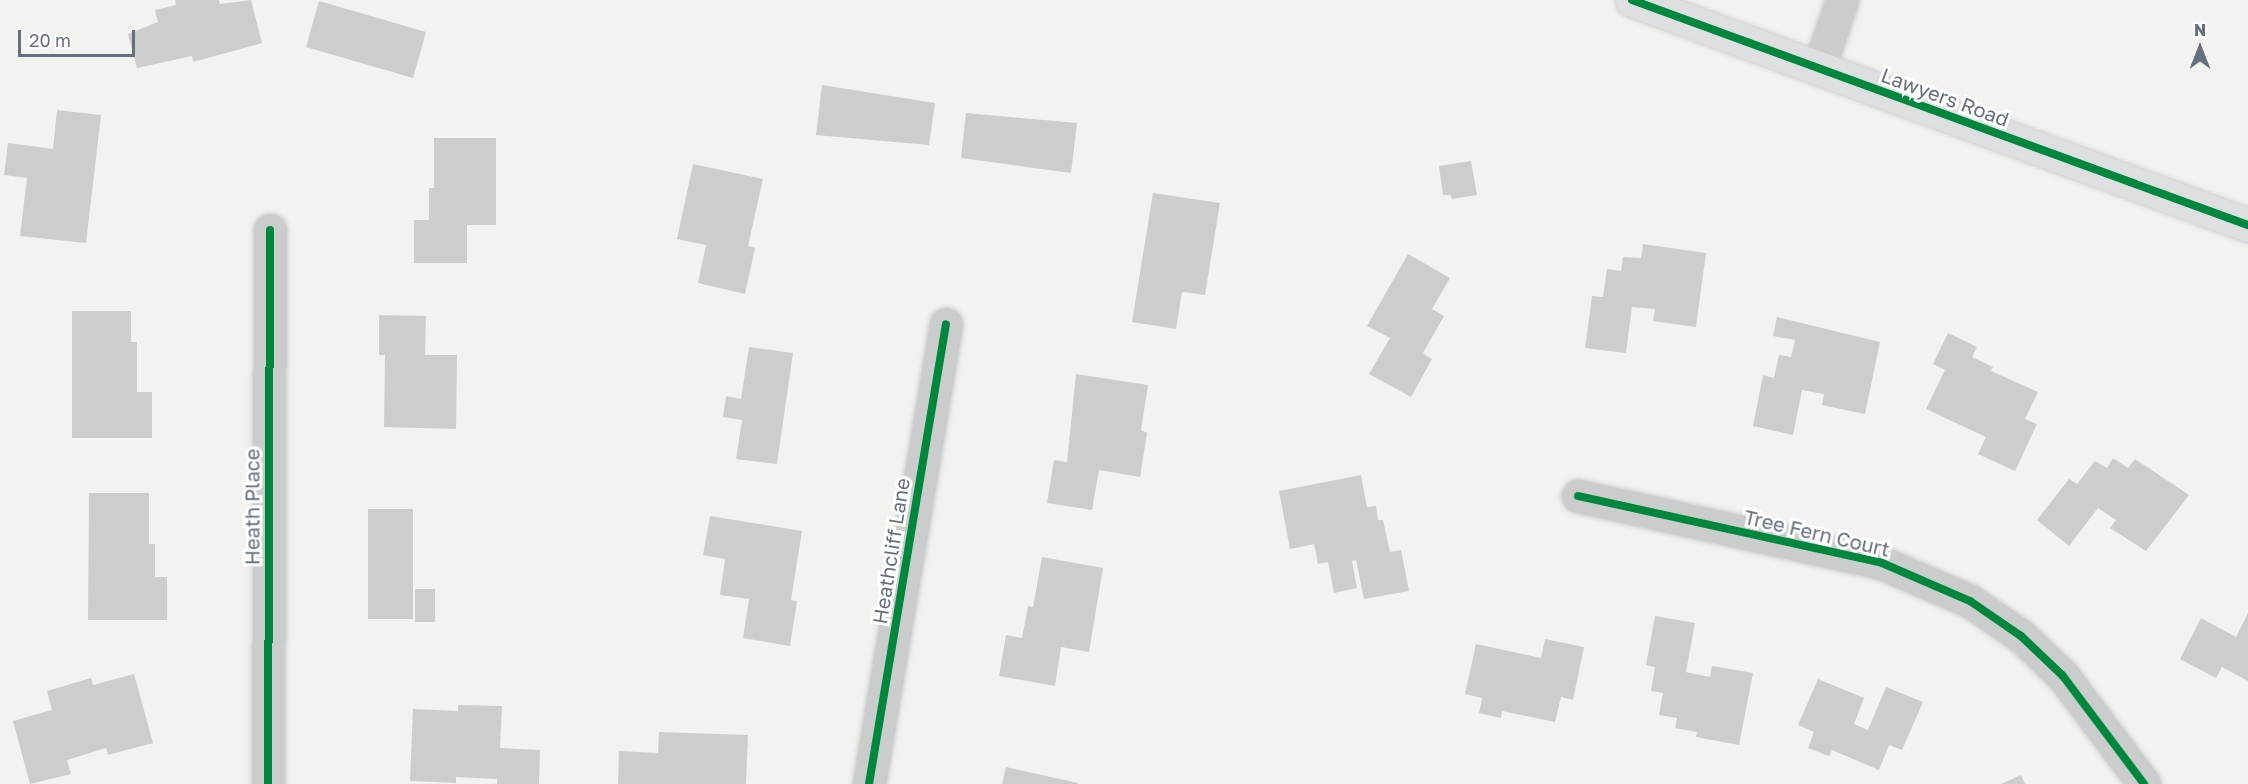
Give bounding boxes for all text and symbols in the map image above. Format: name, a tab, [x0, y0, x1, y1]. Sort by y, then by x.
scale bar	[21, 18, 138, 56]
north arrow	[2170, 18, 2230, 78]
text: N	[2194, 20, 2206, 40]
text: 20 m	[29, 29, 71, 51]
street label: Lawyers Road	[1878, 63, 2012, 131]
street label: Heath Place	[240, 449, 264, 565]
street label: Heathcliff Lane	[868, 476, 914, 626]
street label: Tree Fern Court	[1742, 505, 1892, 561]

